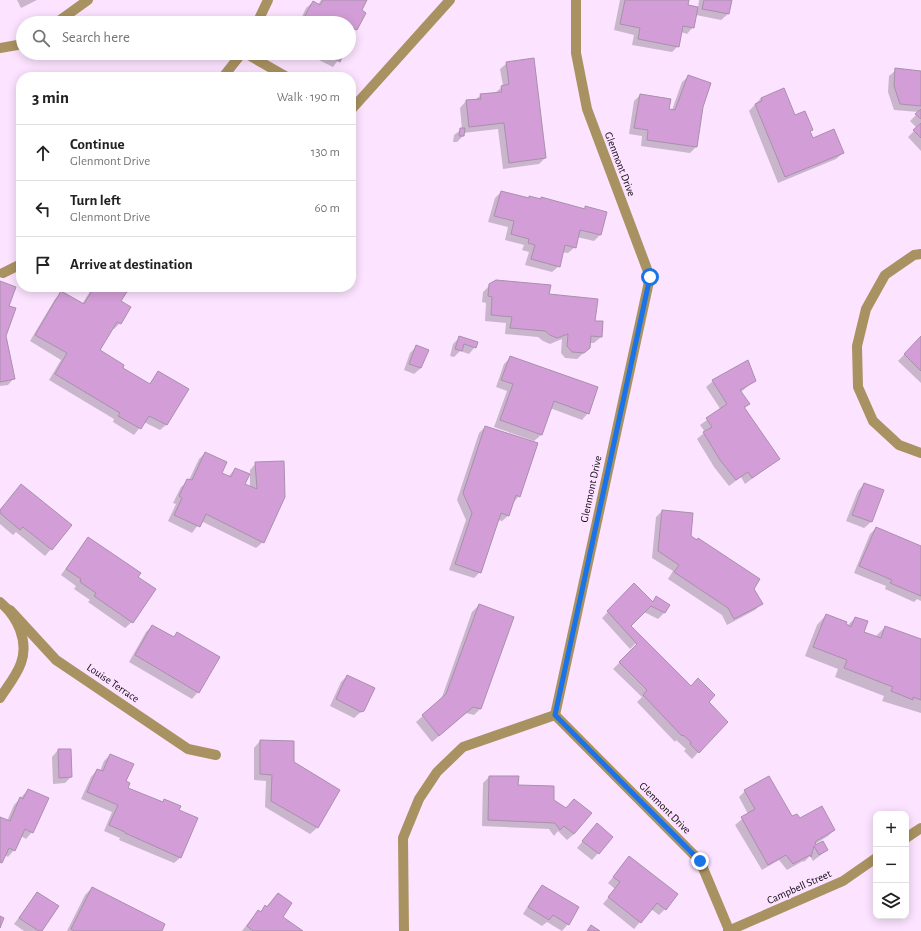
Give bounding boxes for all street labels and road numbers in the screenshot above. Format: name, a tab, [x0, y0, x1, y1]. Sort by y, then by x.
street label: Glenmont Drive	[603, 130, 637, 198]
street label: Glenmont Drive	[579, 455, 603, 523]
street label: Louise Terrace	[85, 662, 141, 704]
street label: Glenmont Drive	[637, 780, 693, 836]
street label: Campbell Street	[765, 868, 833, 906]

